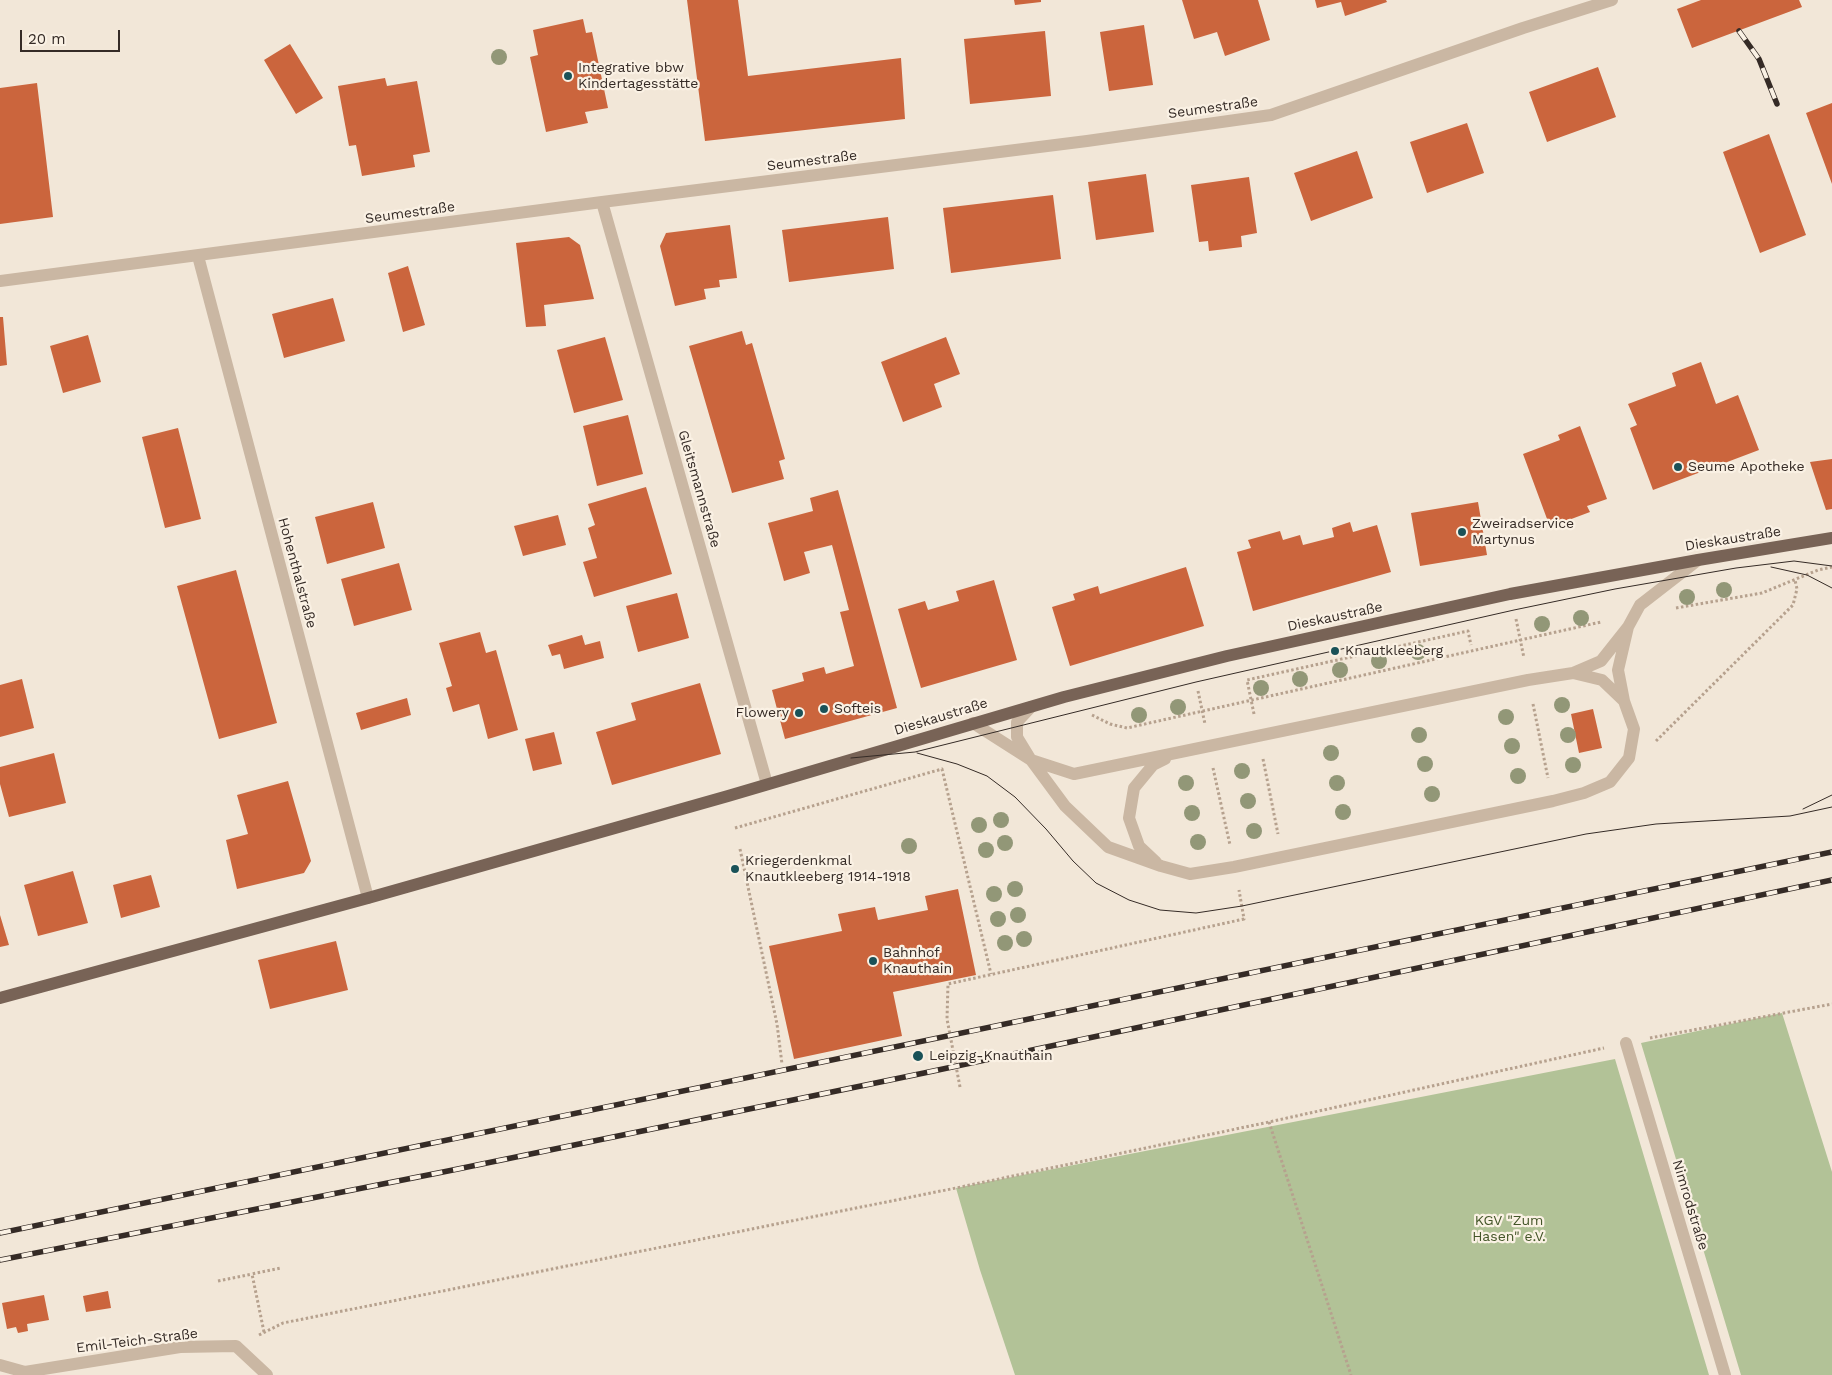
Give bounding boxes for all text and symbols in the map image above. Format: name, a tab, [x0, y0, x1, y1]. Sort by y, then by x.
scale bar	[22, 20, 122, 52]
text: 20 m	[28, 30, 66, 48]
place label: Integrative bbw Kindertagesstätte	[578, 60, 698, 92]
marker: Integrative bbw Kindertagesstätte	[562, 70, 574, 82]
street label: Seumestraße	[1167, 93, 1259, 123]
street label: Seumestraße	[766, 147, 858, 175]
street label: Seumestraße	[364, 198, 456, 228]
street label: Gleitsmannstraße	[674, 428, 724, 550]
place label: Seume Apotheke	[1688, 459, 1805, 475]
marker: Seume Apotheke	[1672, 461, 1684, 473]
street label: Hohenthalstraße	[274, 516, 320, 630]
place label: Zweiradservice Martynus	[1472, 516, 1574, 548]
street label: Dieskaustraße	[1684, 523, 1782, 555]
marker: Zweiradservice Martynus	[1456, 526, 1468, 538]
street label: Dieskaustraße	[1286, 599, 1384, 635]
place label: Knautkleeberg	[1345, 643, 1443, 659]
marker: Knautkleeberg	[1329, 645, 1341, 657]
street label: Dieskaustraße	[892, 695, 990, 739]
place label: Softeis	[834, 701, 881, 717]
marker: Softeis	[818, 703, 830, 715]
place label: Flowery	[736, 705, 789, 721]
marker: Flowery	[793, 707, 805, 719]
place label: Kriegerdenkmal Knautkleeberg 1914-1918	[745, 853, 911, 886]
marker: Kriegerdenkmal Knautkleeberg 1914-1918	[729, 863, 741, 875]
place label: Bahnhof Knauthain	[883, 945, 952, 978]
marker: Bahnhof Knauthain	[867, 955, 879, 967]
place label: Leipzig-Knauthain	[929, 1048, 1053, 1064]
marker: Leipzig-Knauthain	[911, 1049, 925, 1063]
street label: Nimrodstraße	[1668, 1158, 1712, 1252]
park label: KGV "Zum Hasen" e.V.	[1472, 1213, 1546, 1246]
street label: Emil-Teich-Straße	[75, 1325, 199, 1357]

